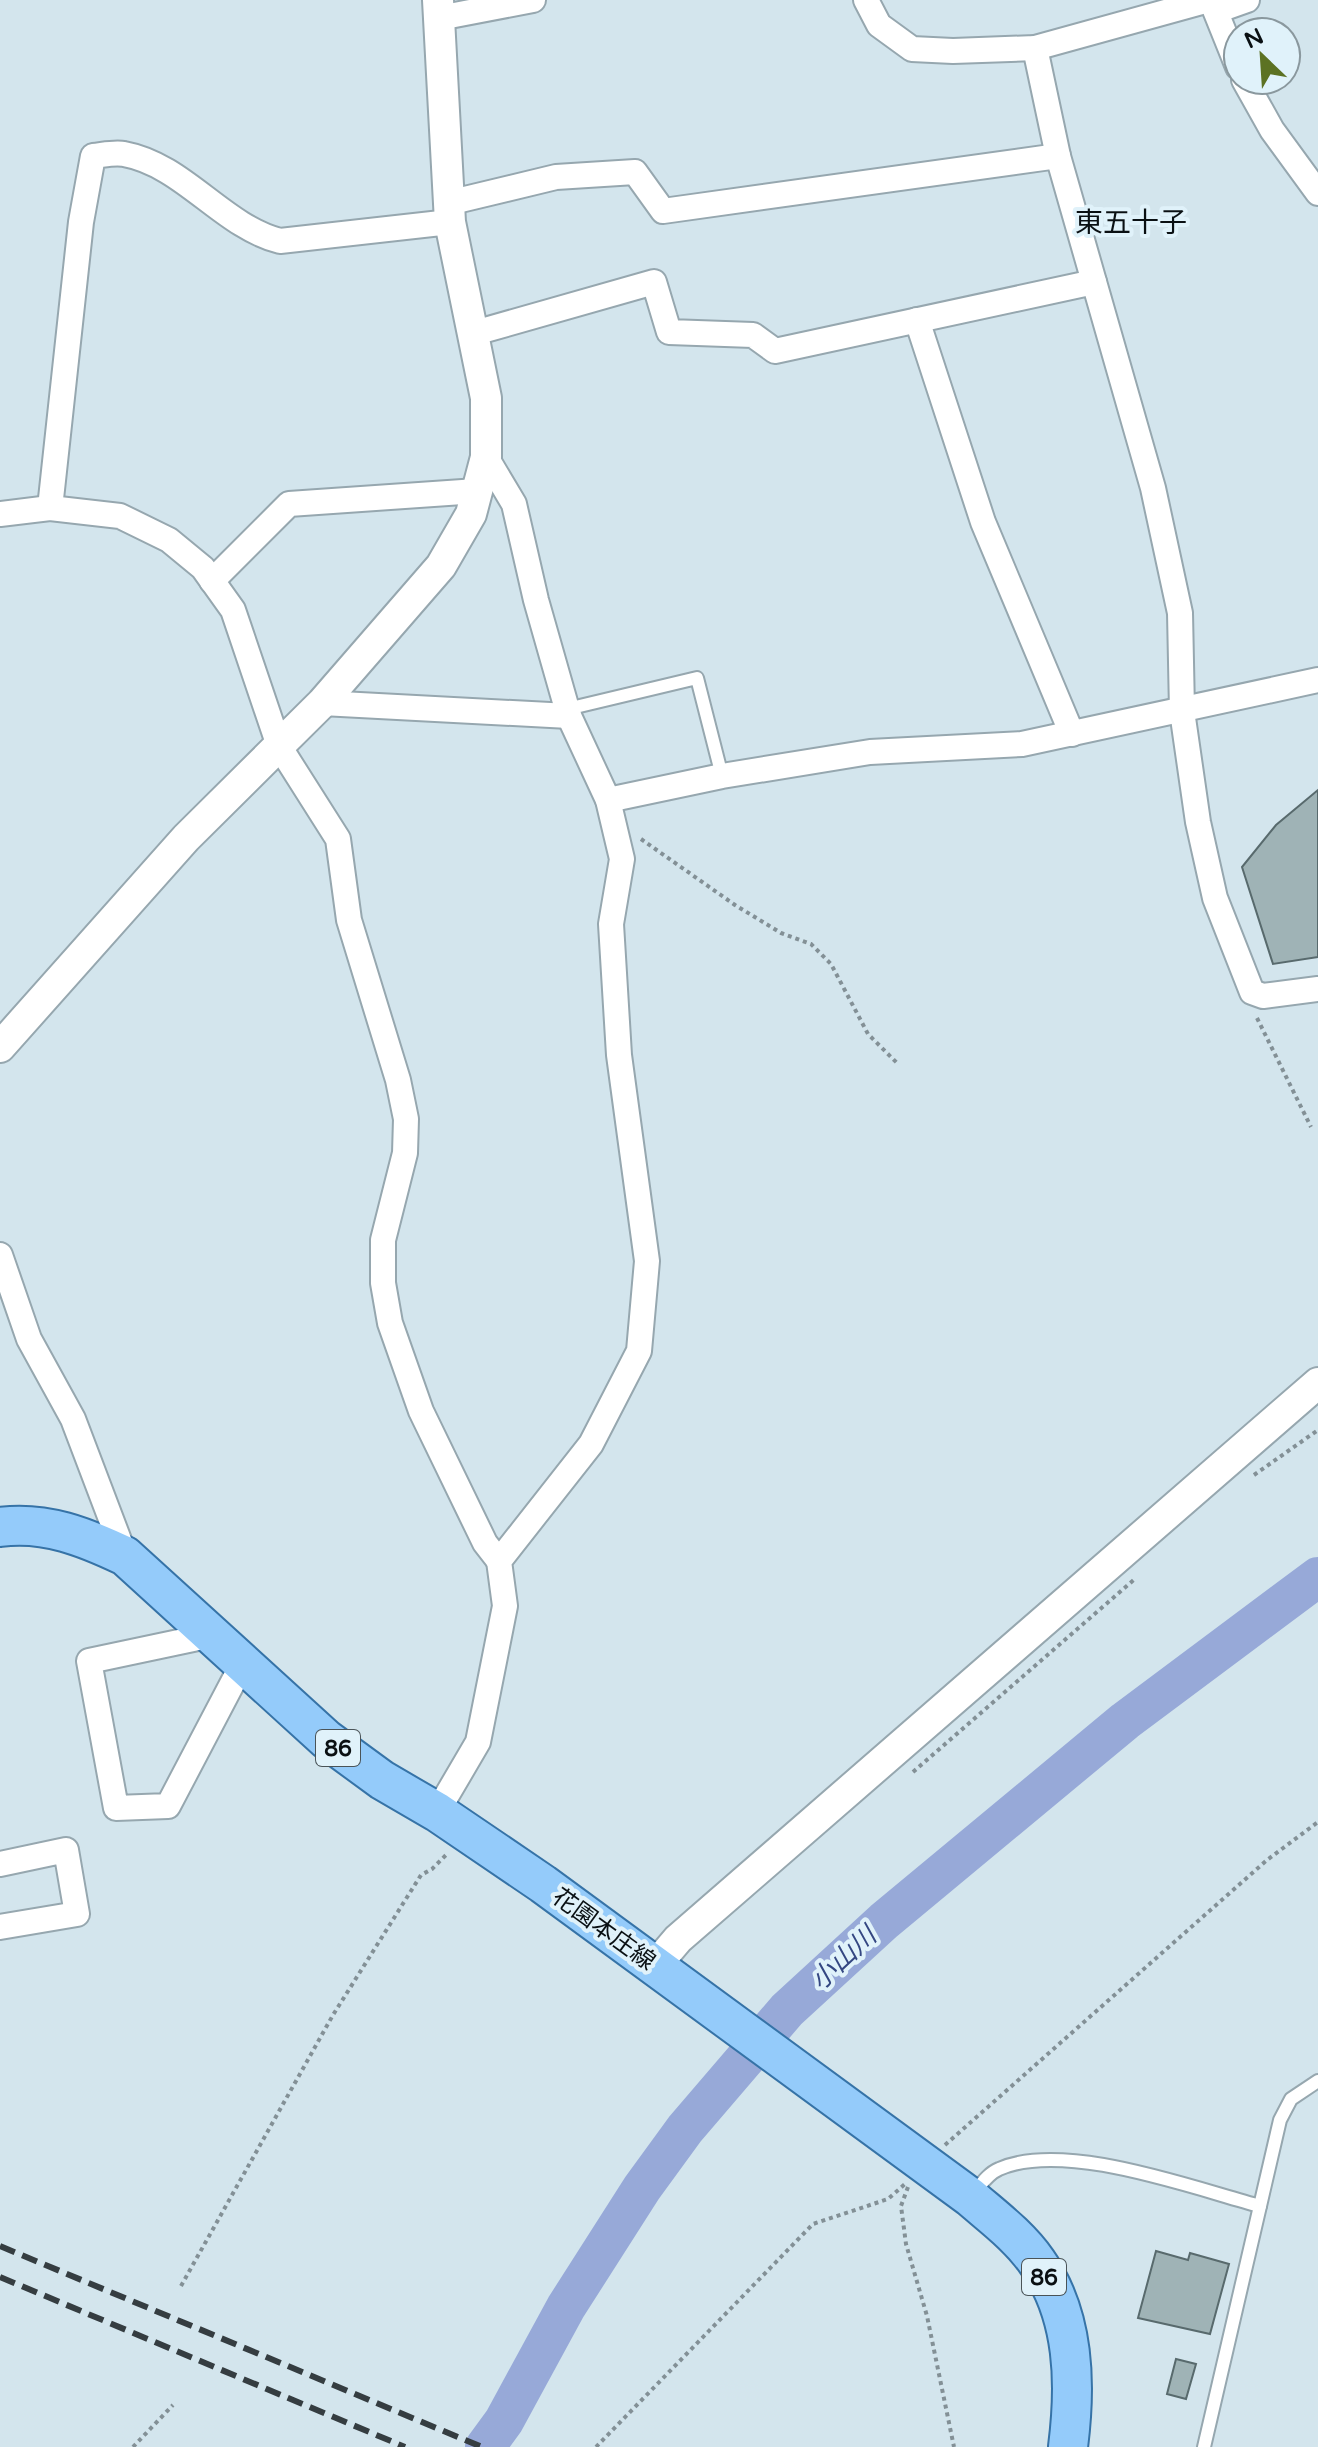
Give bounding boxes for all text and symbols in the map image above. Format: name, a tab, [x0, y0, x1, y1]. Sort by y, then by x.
north arrow	[1222, 16, 1302, 96]
text: N	[1240, 23, 1267, 54]
district label: 東五十子	[1075, 206, 1187, 240]
road number: 86	[316, 1730, 360, 1766]
street label: 花園本庄線	[547, 1882, 661, 1976]
water label: 小山川	[804, 1918, 885, 1996]
road number: 86	[1022, 2259, 1066, 2295]

